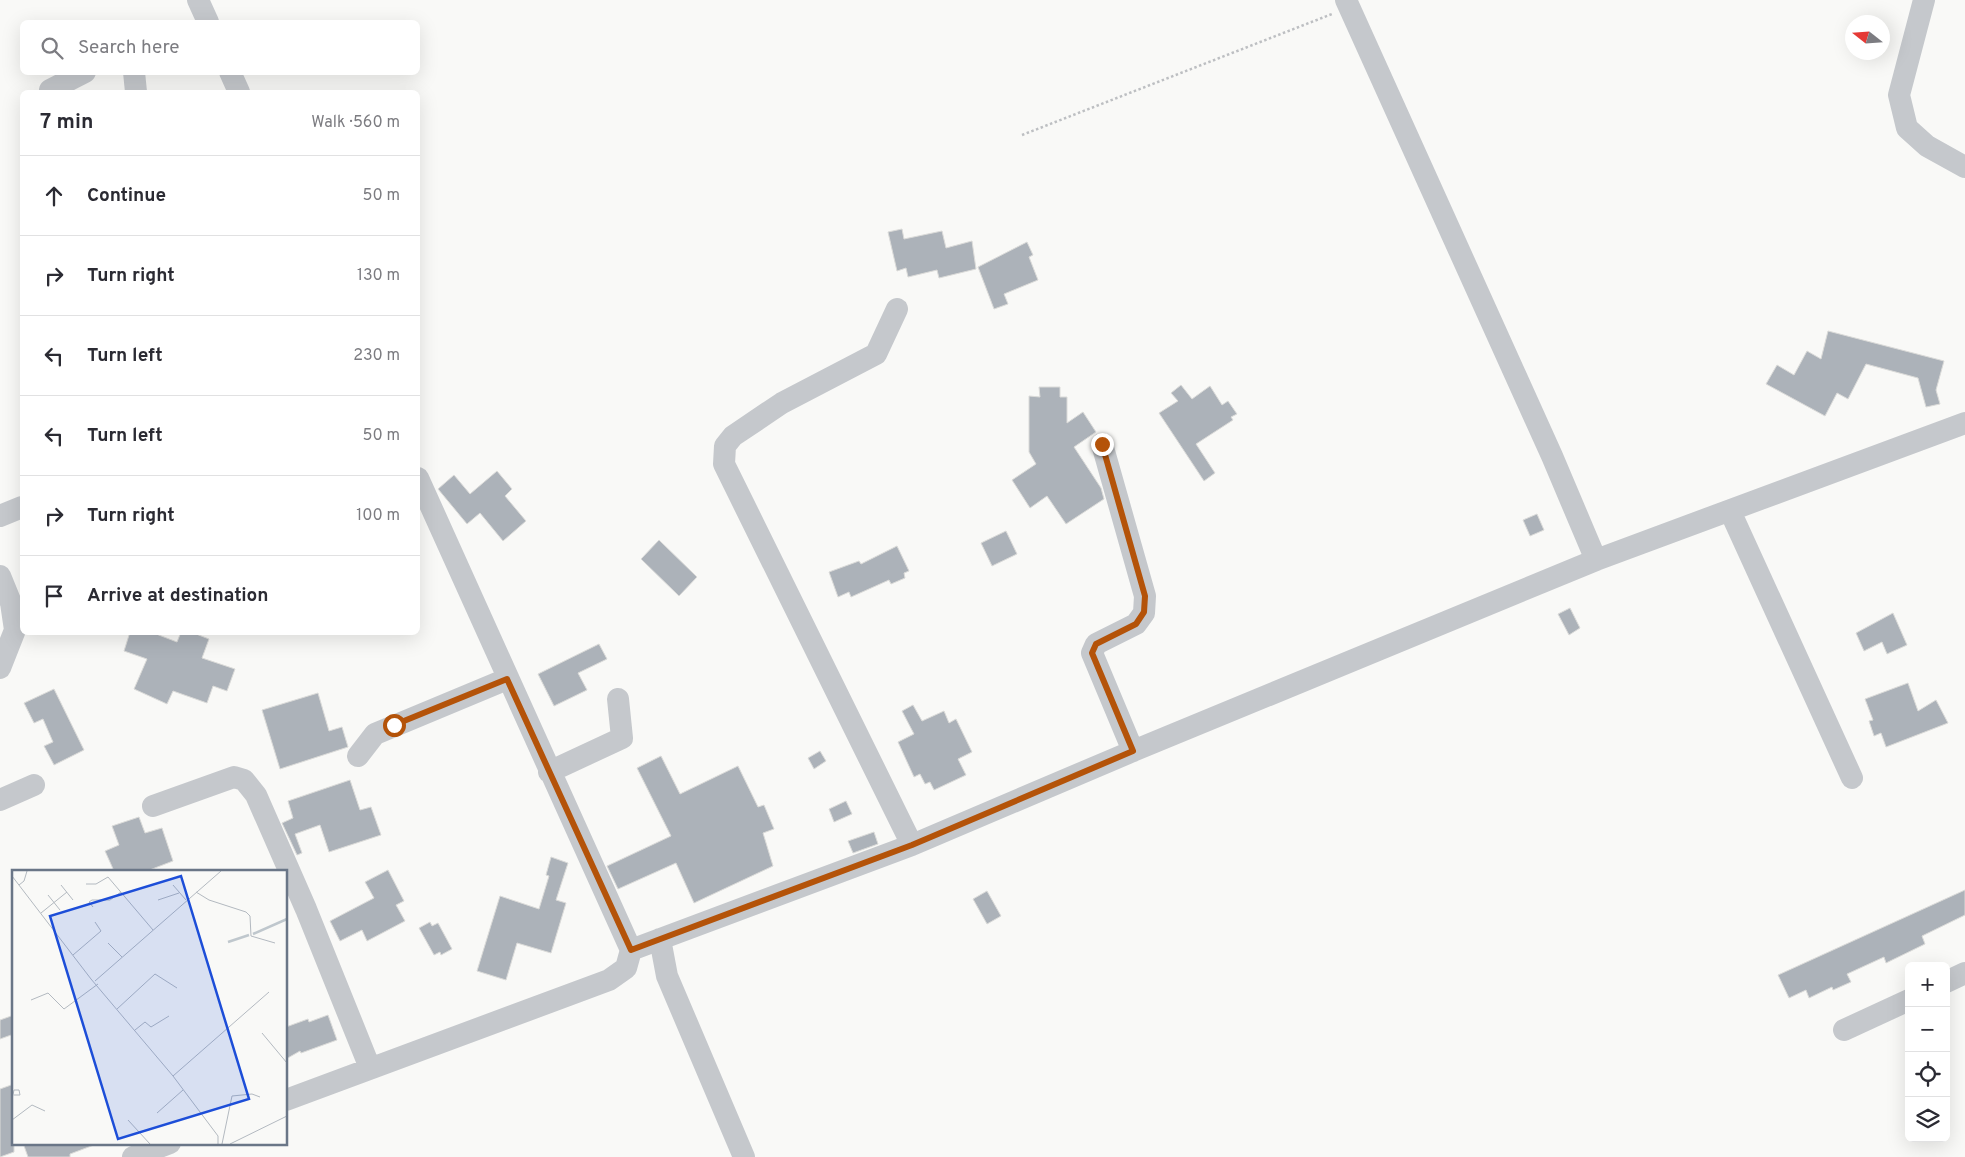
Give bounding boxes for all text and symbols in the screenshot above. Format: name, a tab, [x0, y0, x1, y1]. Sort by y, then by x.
north arrow	[1845, 15, 1890, 60]
search box	[20, 20, 420, 75]
icon: search	[38, 34, 66, 62]
text: Search here	[78, 36, 180, 60]
text: 7 min	[40, 109, 93, 136]
text: Walk · 560 m	[311, 113, 400, 133]
icon: ahead	[40, 182, 68, 210]
text: Continue	[87, 184, 166, 208]
text: 50 m	[363, 186, 400, 206]
icon: right	[40, 262, 68, 290]
text: Turn right	[87, 264, 175, 288]
text: 130 m	[357, 266, 400, 286]
icon: left	[40, 342, 68, 370]
text: Turn left	[87, 344, 163, 368]
text: 230 m	[353, 346, 400, 366]
icon: left	[40, 422, 68, 450]
text: Turn left	[87, 424, 163, 448]
text: 50 m	[363, 426, 400, 446]
route end	[1091, 433, 1114, 456]
icon: right	[40, 502, 68, 530]
text: Turn right	[87, 504, 175, 528]
text: 100 m	[356, 506, 400, 526]
icon: arrive	[40, 582, 68, 610]
text: Arrive at destination	[87, 584, 268, 608]
route start	[383, 714, 406, 737]
inset map	[12, 870, 288, 1144]
map controls	[1905, 962, 1950, 1142]
button: +	[1905, 962, 1950, 1007]
button: −	[1905, 1007, 1950, 1052]
button: locate	[1905, 1052, 1950, 1097]
button: layers	[1905, 1097, 1950, 1142]

